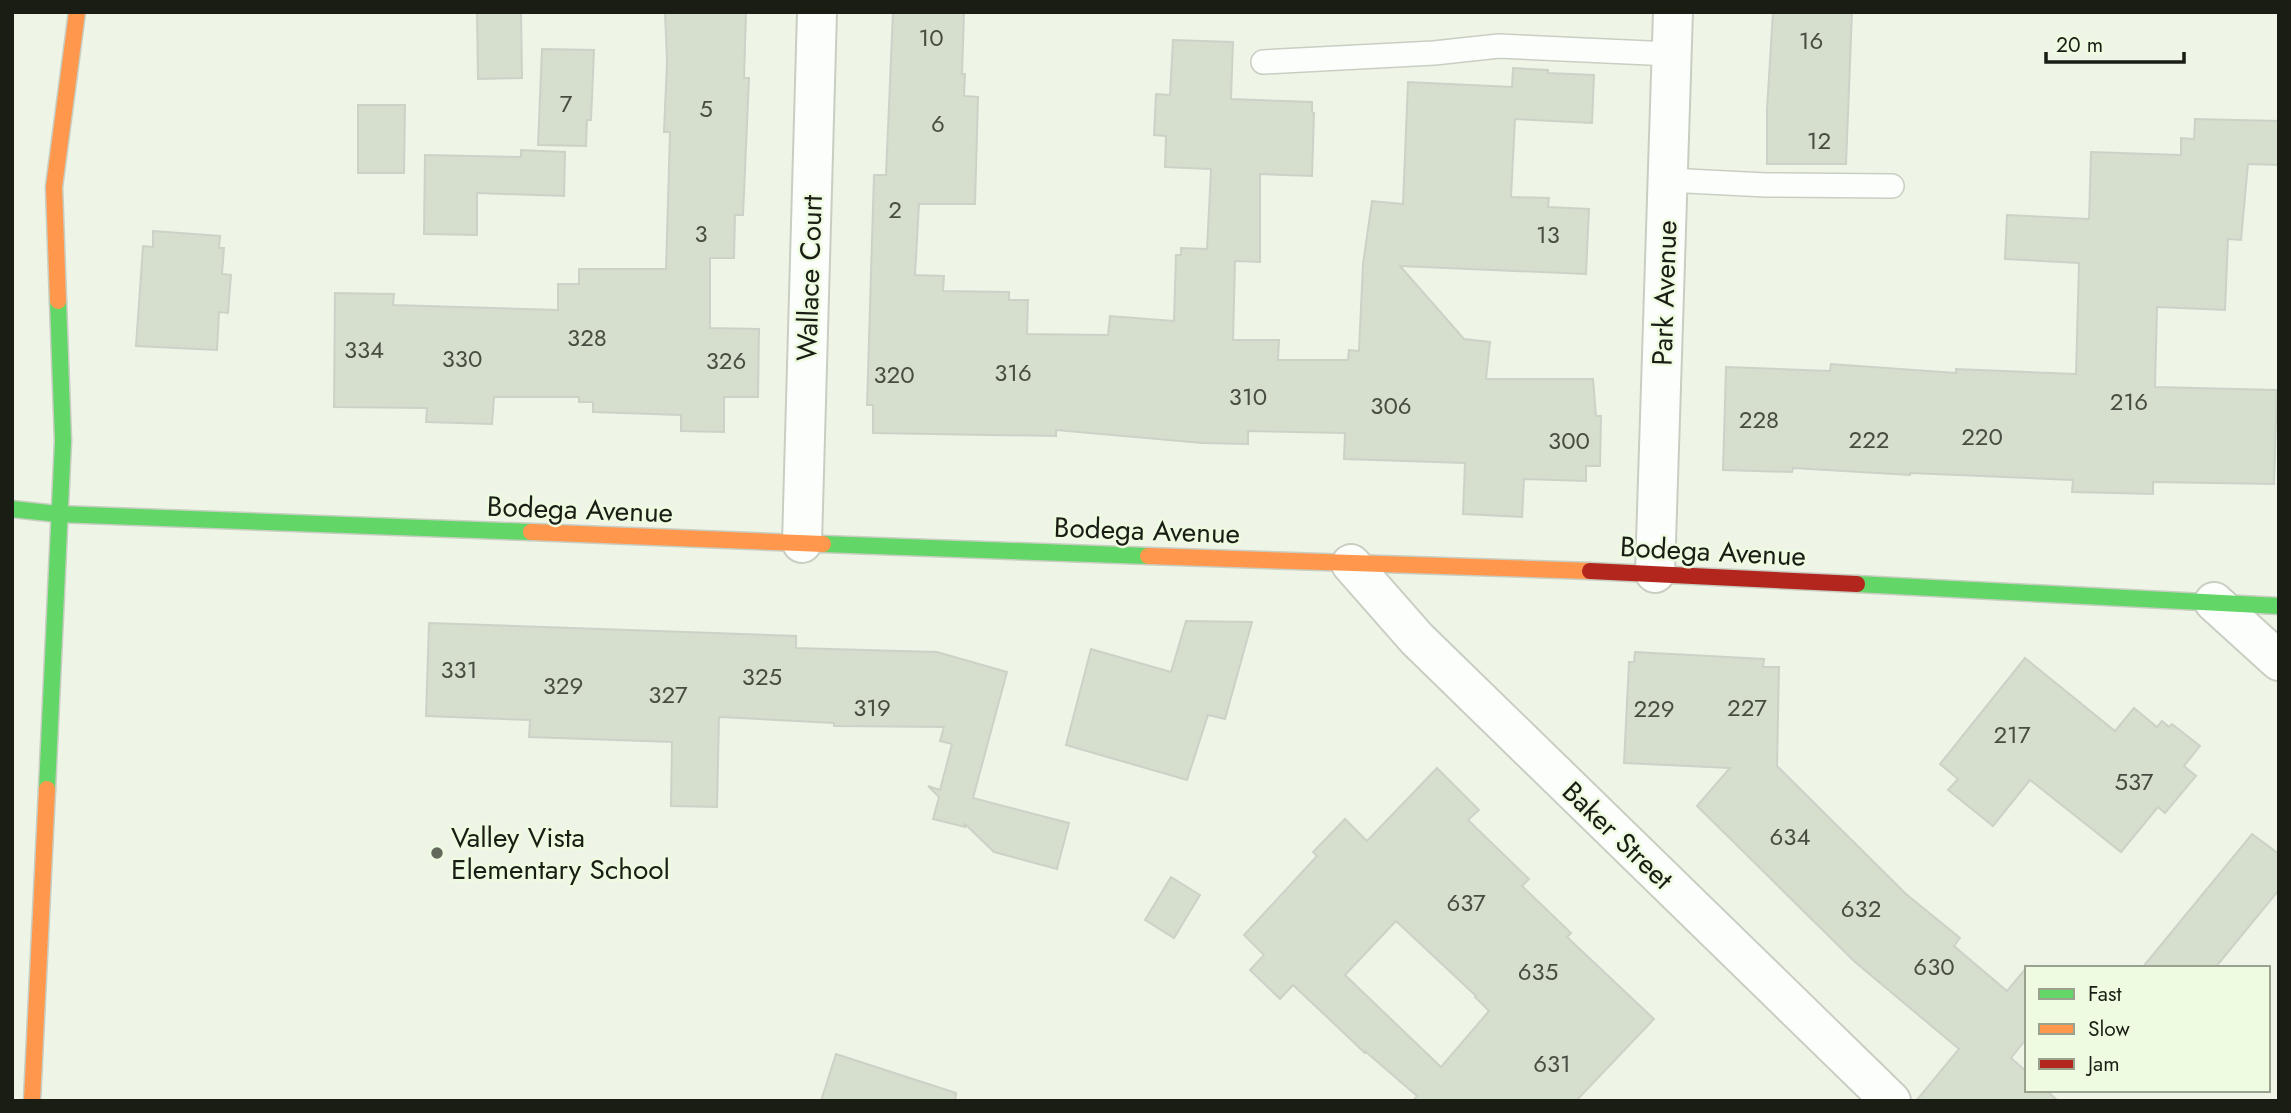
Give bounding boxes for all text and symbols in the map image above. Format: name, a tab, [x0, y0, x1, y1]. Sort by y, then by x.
house number: 10	[918, 20, 944, 55]
scale bar	[2046, 21, 2184, 65]
house number: 16	[1799, 23, 1823, 58]
text: 20 m	[2056, 30, 2103, 60]
house number: 7	[560, 86, 573, 121]
house number: 5	[699, 91, 713, 126]
house number: 6	[931, 106, 945, 141]
house number: 12	[1807, 123, 1831, 158]
house number: 2	[888, 192, 902, 227]
street label: Wallace Court	[786, 194, 833, 362]
house number: 3	[694, 216, 708, 251]
house number: 13	[1536, 217, 1560, 252]
street label: Park Avenue	[1641, 220, 1688, 366]
house number: 328	[567, 320, 607, 355]
house number: 334	[344, 332, 384, 367]
house number: 330	[442, 341, 482, 376]
house number: 326	[706, 343, 746, 378]
house number: 316	[994, 355, 1032, 390]
house number: 320	[873, 357, 915, 392]
house number: 310	[1229, 379, 1267, 414]
house number: 216	[2110, 384, 2148, 419]
house number: 306	[1370, 388, 1412, 423]
house number: 228	[1739, 402, 1779, 437]
house number: 220	[1961, 419, 2003, 454]
house number: 222	[1849, 422, 1889, 457]
house number: 300	[1548, 423, 1590, 458]
street label: Bodega Avenue	[486, 486, 674, 533]
street label: Bodega Avenue	[1053, 507, 1241, 554]
street label: Bodega Avenue	[1619, 526, 1807, 577]
house number: 331	[440, 652, 478, 687]
house number: 325	[742, 659, 782, 694]
house number: 329	[543, 668, 583, 703]
house number: 327	[648, 677, 688, 712]
house number: 319	[853, 690, 891, 725]
house number: 227	[1727, 690, 1767, 725]
house number: 229	[1633, 691, 1675, 726]
house number: 217	[1993, 717, 2031, 752]
house number: 537	[2115, 764, 2154, 799]
street label: Baker Street	[1553, 772, 1683, 899]
place label: Valley Vista Elementary School	[451, 817, 670, 890]
house number: 634	[1770, 819, 1810, 854]
marker: Valley Vista Elementary School	[429, 845, 445, 861]
house number: 637	[1446, 885, 1486, 920]
house number: 632	[1841, 891, 1881, 926]
house number: 630	[1913, 949, 1955, 984]
house number: 635	[1518, 954, 1558, 989]
legend	[2025, 966, 2270, 1092]
text: Fast	[2088, 979, 2121, 1009]
text: Slow	[2088, 1014, 2130, 1044]
house number: 631	[1533, 1046, 1571, 1081]
text: Jam	[2085, 1049, 2120, 1079]

